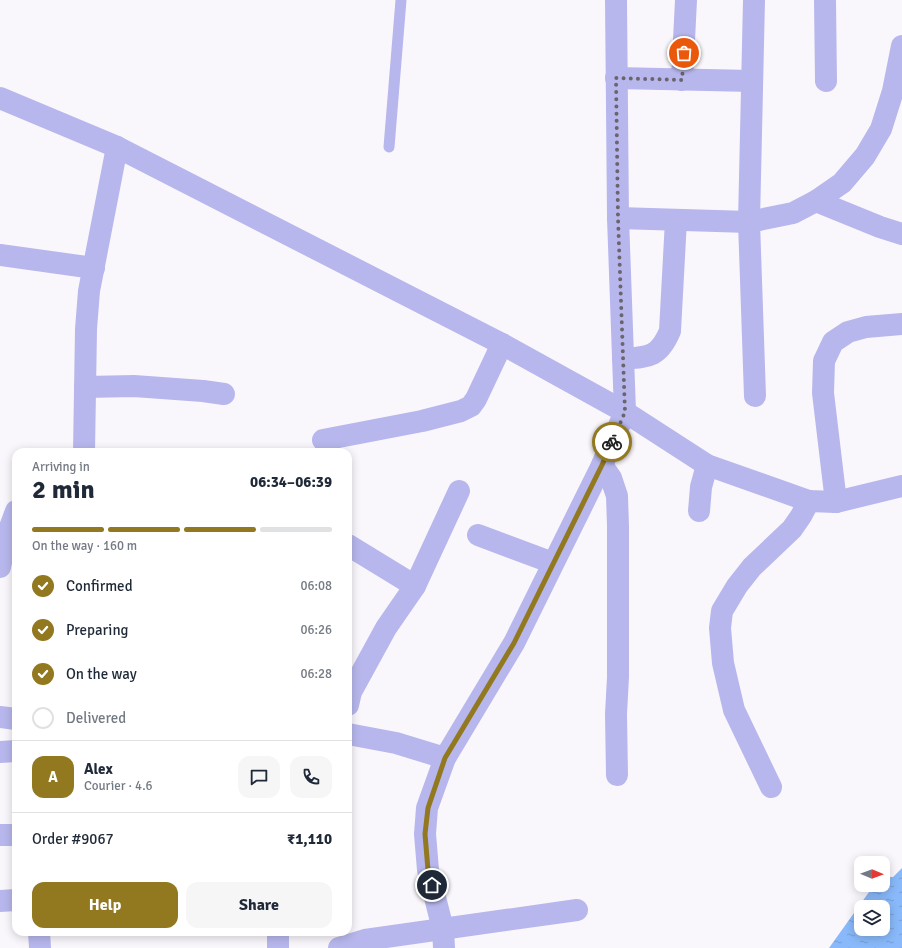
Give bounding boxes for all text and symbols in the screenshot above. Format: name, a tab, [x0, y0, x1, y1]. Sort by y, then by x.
pin	[667, 36, 701, 70]
icon: bag	[673, 42, 695, 64]
courier	[592, 422, 632, 462]
icon: bike	[601, 431, 623, 453]
text: Arriving in	[32, 459, 90, 475]
text: 06:34–06:39	[250, 473, 332, 491]
text: 2 min	[32, 474, 95, 506]
text: On the way · 160 m	[32, 538, 137, 554]
icon: check	[32, 575, 54, 597]
text: Confirmed	[66, 577, 133, 595]
text: 06:08	[300, 578, 332, 594]
icon: check	[32, 619, 54, 641]
text: Preparing	[66, 621, 129, 639]
text: 06:26	[300, 622, 332, 638]
icon: check	[32, 663, 54, 685]
text: On the way	[66, 665, 137, 683]
text: 06:28	[300, 666, 332, 682]
text: Delivered	[66, 709, 126, 727]
button: chat	[238, 756, 280, 798]
button: phone	[290, 756, 332, 798]
text: Alex	[84, 760, 113, 778]
text: A	[48, 768, 58, 786]
text: Courier · 4.6	[84, 778, 153, 794]
text: Order #9067	[32, 830, 114, 848]
text: ₹1,110	[287, 830, 332, 848]
north arrow	[854, 856, 890, 892]
map controls	[854, 856, 890, 936]
pin	[415, 868, 449, 902]
icon: home	[421, 874, 443, 896]
button: Help	[32, 882, 178, 928]
button: Share	[186, 882, 332, 928]
button: layers	[854, 900, 890, 936]

